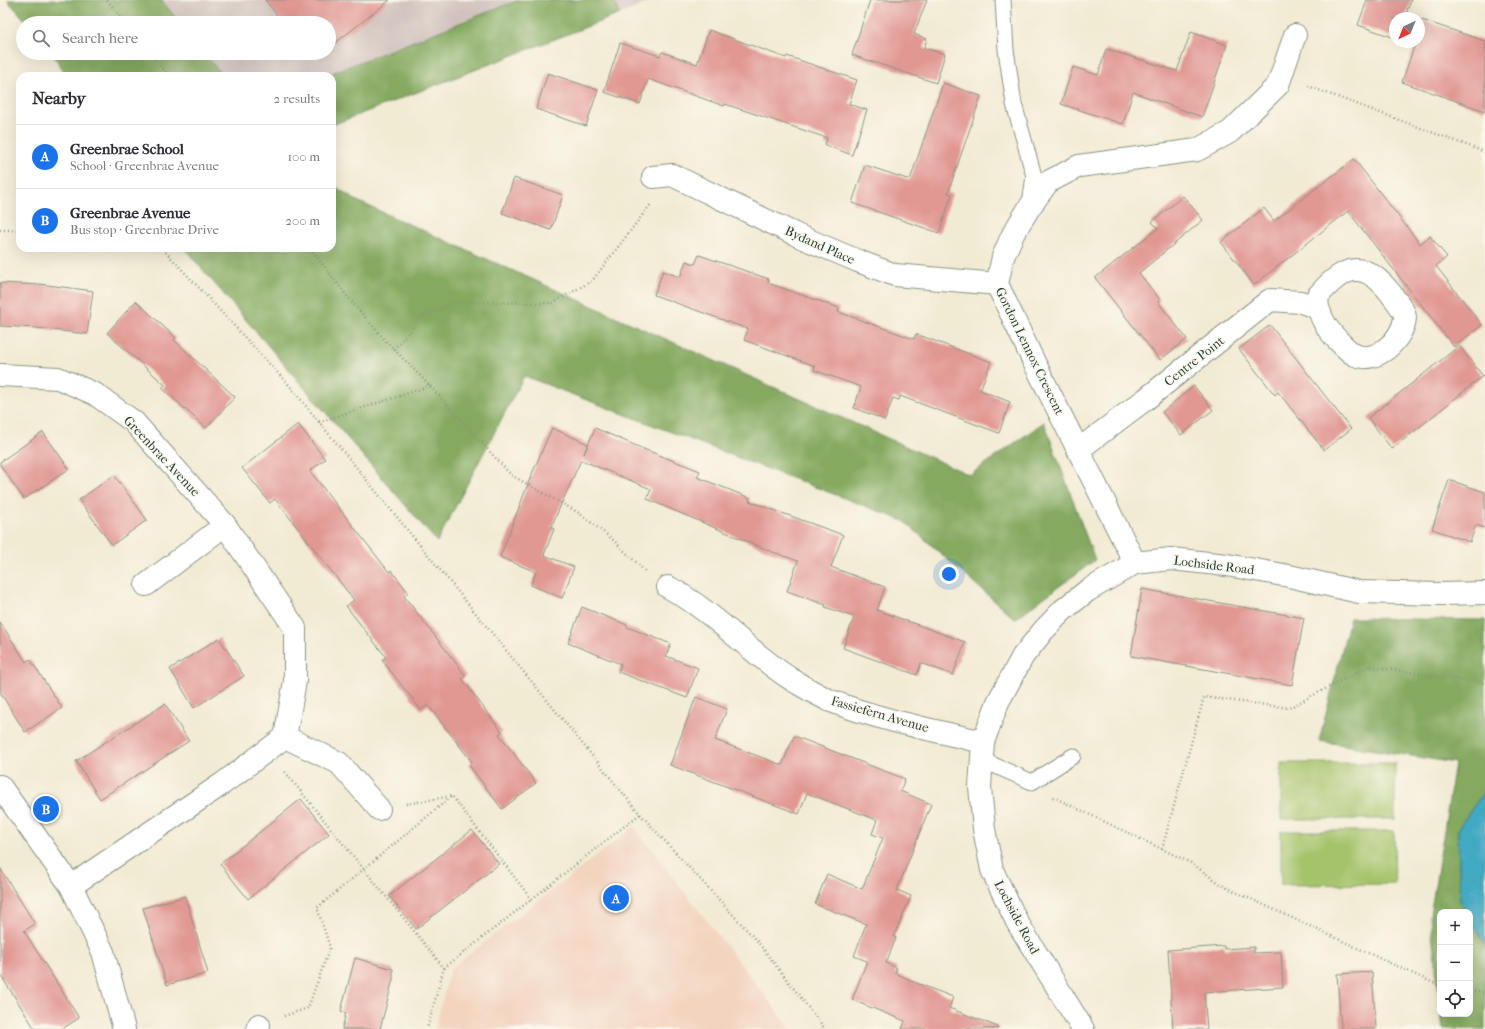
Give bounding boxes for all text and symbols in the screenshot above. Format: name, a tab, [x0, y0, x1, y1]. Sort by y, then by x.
north arrow	[1389, 12, 1425, 48]
search box	[16, 16, 336, 60]
icon: search	[30, 27, 52, 49]
text: Search here	[62, 29, 138, 47]
text: Nearby	[32, 88, 86, 108]
text: 2 results	[274, 91, 320, 106]
text: Greenbrae School	[70, 140, 184, 158]
text: A	[41, 149, 49, 164]
text: 100 m	[287, 149, 320, 164]
text: School · Greenbrae Avenue	[70, 158, 219, 173]
text: Greenbrae Avenue	[70, 204, 191, 222]
text: B	[41, 213, 49, 228]
text: 200 m	[285, 213, 320, 228]
text: Bus stop · Greenbrae Drive	[70, 222, 219, 237]
street label: Bydand Place	[783, 223, 858, 267]
street label: Gordon Lennox Crescent	[993, 285, 1068, 417]
street label: Centre Point	[1161, 333, 1227, 389]
street label: Greenbrae Avenue	[121, 413, 203, 500]
street label: Lochside Road	[1173, 553, 1256, 578]
your location	[939, 564, 959, 584]
street label: Fassiefern Avenue	[829, 693, 931, 735]
pin: B	[33, 794, 59, 824]
street label: Lochside Road	[991, 878, 1043, 957]
pin: A	[603, 883, 629, 913]
map controls	[1437, 909, 1473, 1017]
button: +	[1437, 909, 1473, 945]
button: −	[1437, 945, 1473, 981]
button: locate	[1437, 981, 1473, 1017]

